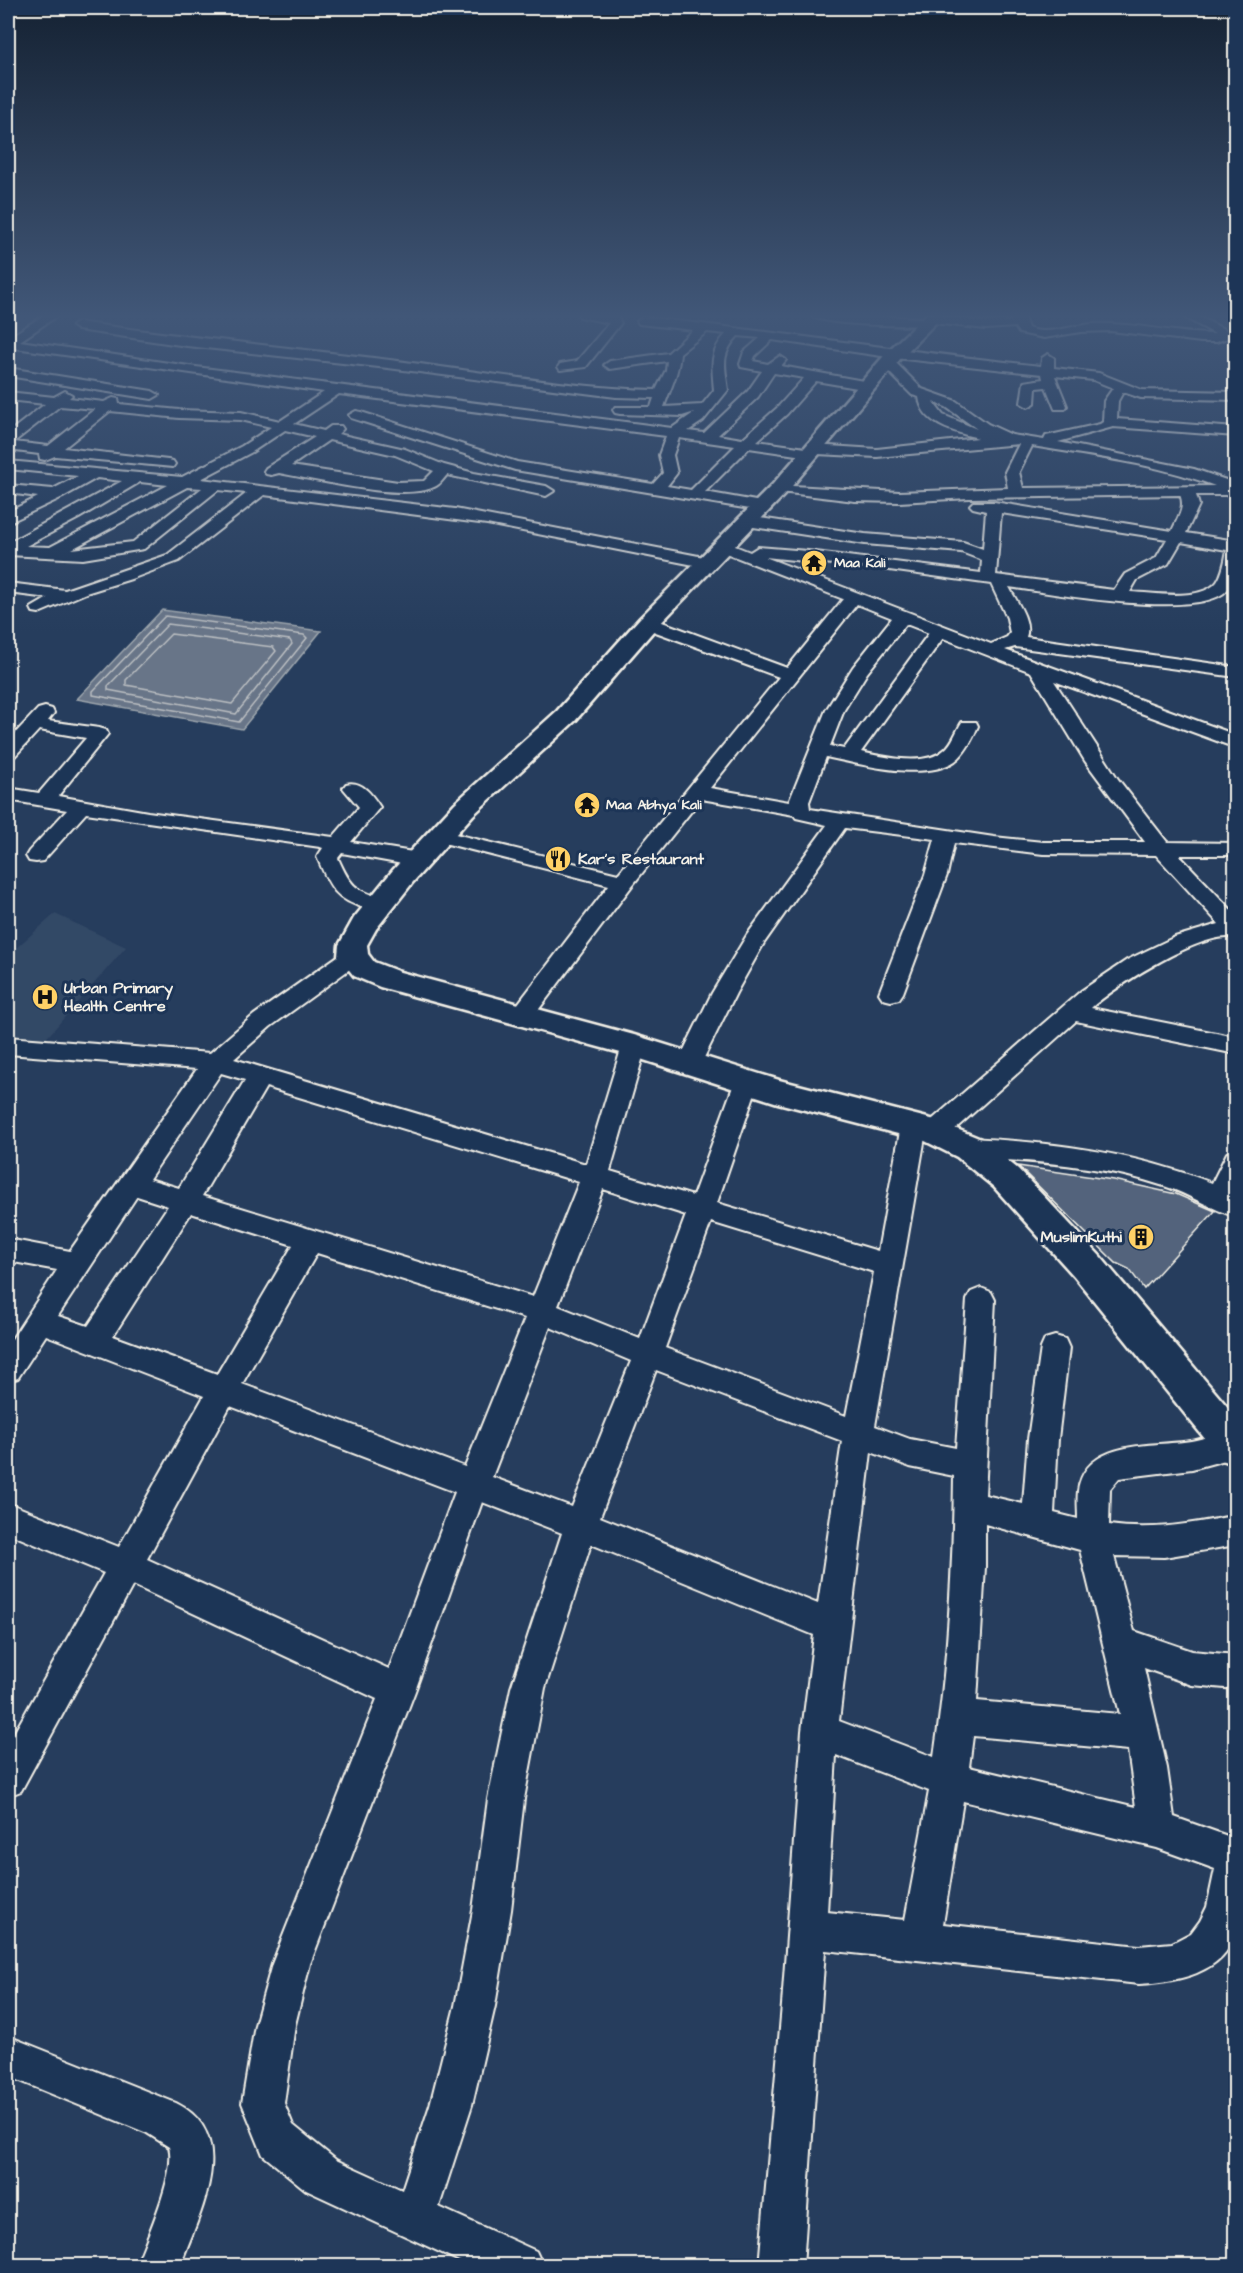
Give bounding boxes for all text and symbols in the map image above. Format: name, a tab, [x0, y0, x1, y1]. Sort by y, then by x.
temple icon: Maa Kali	[799, 548, 829, 578]
place label: Maa Kali	[834, 553, 886, 573]
temple icon: Maa Abhya Kali	[572, 790, 602, 820]
place label: Maa Abhya Kali	[606, 795, 702, 815]
restaurant icon: Kar's Restaurant	[543, 844, 573, 874]
place label: Kar's Restaurant	[578, 848, 704, 870]
place label: Urban Primary Health Centre	[64, 977, 173, 1017]
hospital icon: Urban Primary Health Centre	[30, 982, 60, 1012]
building icon: MuslimKuthi	[1126, 1222, 1156, 1252]
place label: MuslimKuthi	[1041, 1226, 1123, 1248]

